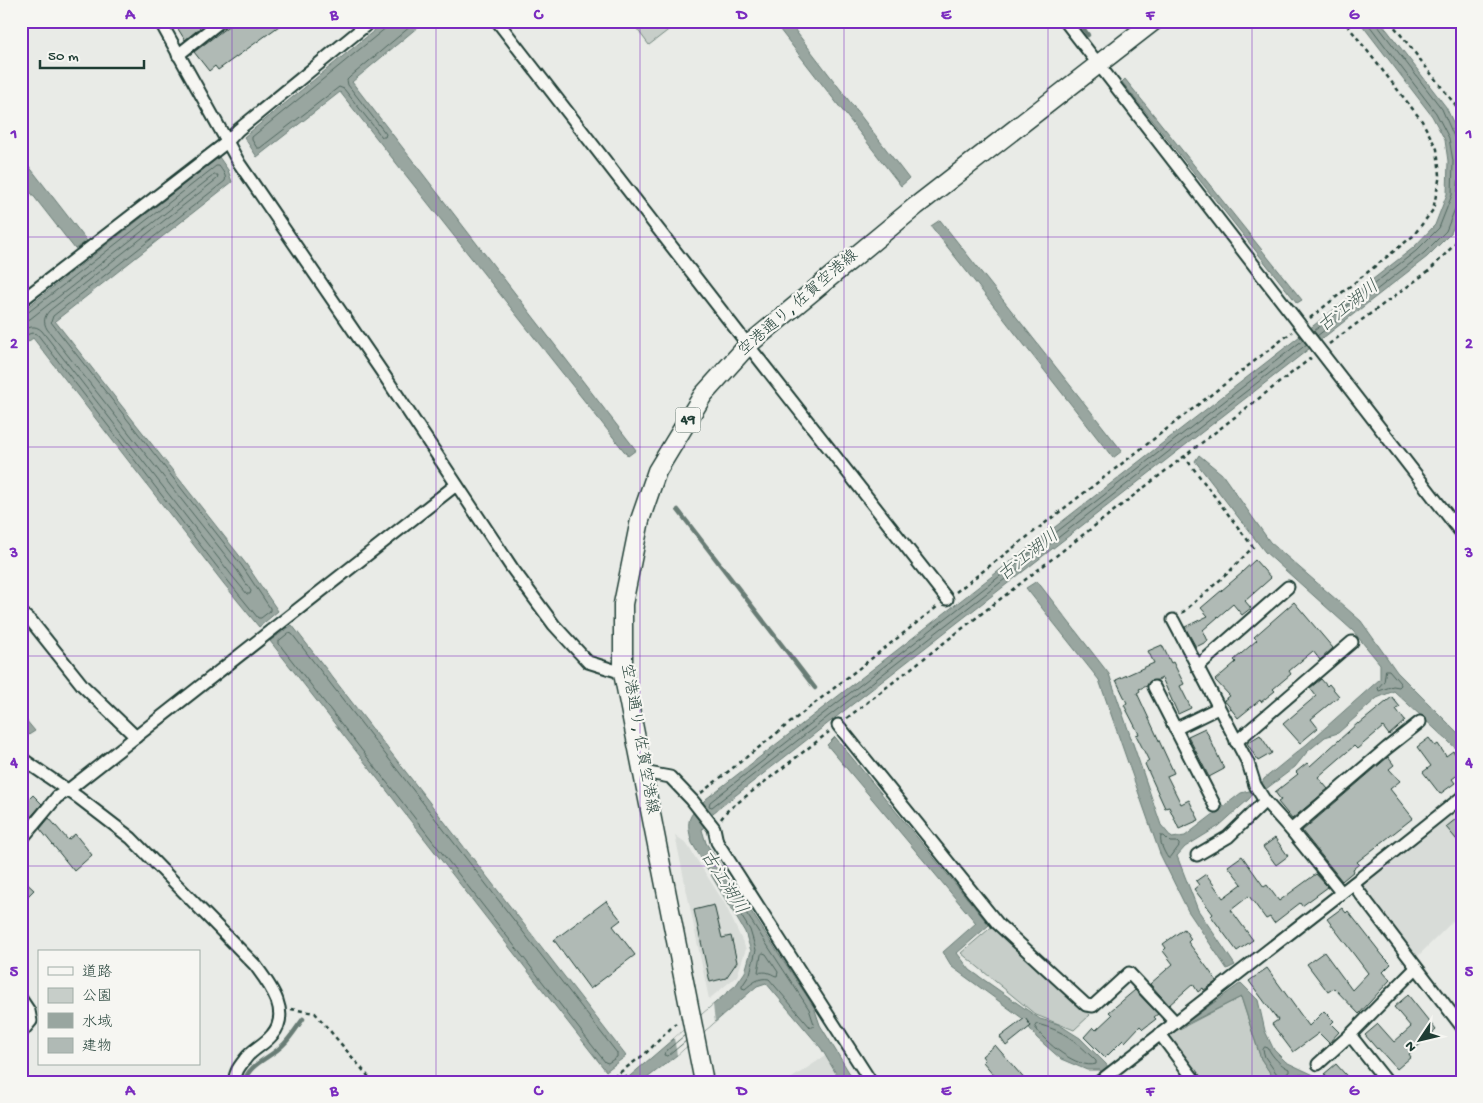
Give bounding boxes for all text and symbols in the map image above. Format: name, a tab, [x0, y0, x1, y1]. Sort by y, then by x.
text: A	[124, 7, 136, 26]
text: B	[329, 7, 339, 26]
text: C	[533, 7, 544, 26]
text: D	[735, 7, 748, 26]
text: E	[941, 7, 952, 26]
text: F	[1145, 7, 1156, 26]
text: G	[1349, 7, 1360, 26]
scale bar	[40, 38, 144, 70]
text: 50 m	[48, 48, 79, 66]
text: 1	[10, 126, 17, 145]
text: 1	[1465, 126, 1472, 145]
street label: 空港通り, 佐賀空港線	[734, 245, 863, 361]
water label: 古江湖川	[1314, 276, 1384, 337]
text: 2	[10, 336, 18, 355]
text: 2	[1465, 336, 1473, 355]
road number: 49	[676, 408, 700, 432]
water label: 古江湖川	[994, 525, 1064, 586]
text: 3	[9, 545, 18, 564]
text: 3	[1464, 545, 1473, 564]
street label: 空港通り, 佐賀空港線	[615, 662, 663, 816]
text: 4	[9, 755, 18, 774]
text: 4	[1464, 755, 1473, 774]
water label: 古江湖川	[695, 846, 752, 919]
legend	[38, 950, 200, 1066]
text: 5	[10, 964, 19, 983]
text: 道路	[82, 964, 112, 982]
text: 5	[1465, 964, 1474, 983]
text: 公園	[82, 988, 112, 1006]
text: 水域	[82, 1013, 112, 1032]
north arrow	[1396, 1016, 1446, 1066]
text: N	[1402, 1037, 1421, 1055]
text: 建物	[82, 1038, 112, 1056]
text: A	[124, 1083, 136, 1102]
text: B	[329, 1083, 339, 1102]
text: C	[533, 1083, 544, 1102]
text: D	[735, 1083, 748, 1102]
text: E	[941, 1083, 952, 1102]
text: F	[1145, 1083, 1156, 1102]
text: G	[1349, 1083, 1360, 1102]

